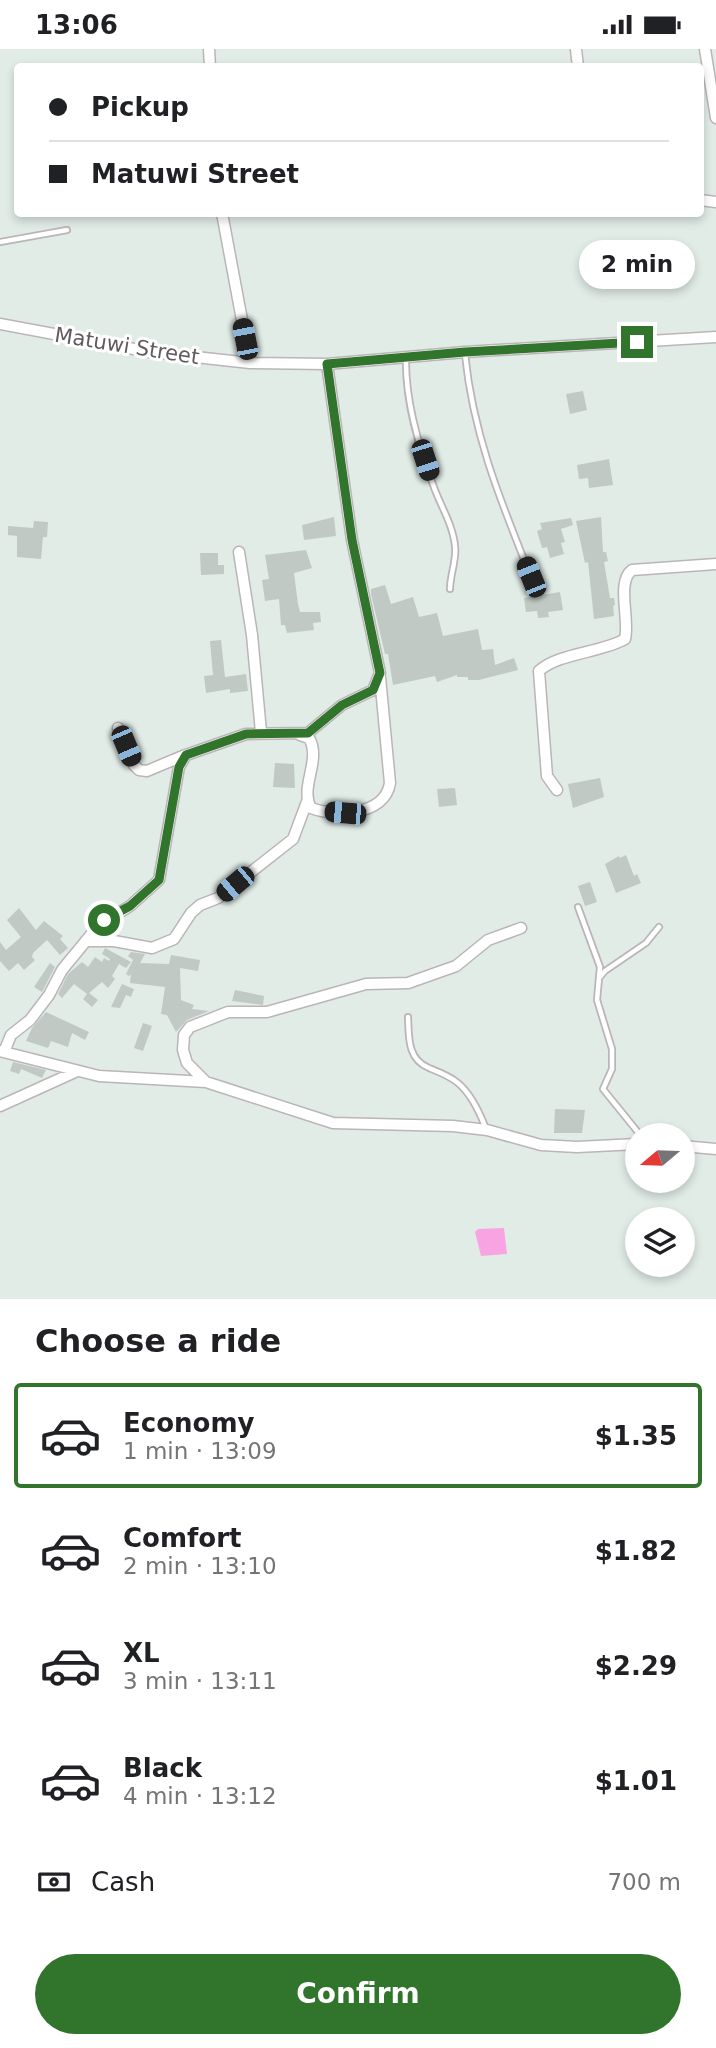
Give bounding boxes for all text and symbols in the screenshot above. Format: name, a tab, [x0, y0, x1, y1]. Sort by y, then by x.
text: 13:06	[35, 10, 118, 40]
text: Pickup	[91, 92, 189, 122]
text: Matuwi Street	[91, 159, 299, 189]
callout: 2 min	[579, 240, 695, 289]
text: 2 min	[601, 251, 673, 277]
car	[231, 316, 260, 362]
street label: Matuwi Street	[53, 323, 201, 369]
route end	[621, 326, 653, 358]
car	[409, 437, 442, 483]
car	[514, 554, 549, 600]
car	[109, 723, 144, 769]
car	[324, 801, 367, 825]
car	[213, 862, 258, 906]
route start	[88, 904, 120, 936]
north arrow	[625, 1123, 695, 1193]
map controls	[625, 1123, 695, 1277]
button: layers	[625, 1207, 695, 1277]
text: Choose a ride	[35, 1322, 281, 1360]
icon: car	[39, 1404, 102, 1467]
text: Economy	[123, 1408, 254, 1438]
text: $1.35	[595, 1421, 677, 1451]
text: 1 min · 13:09	[123, 1438, 277, 1464]
icon: car	[39, 1519, 102, 1582]
text: Comfort	[123, 1523, 241, 1553]
text: $1.82	[595, 1536, 677, 1566]
text: 2 min · 13:10	[123, 1553, 277, 1579]
icon: car	[39, 1634, 102, 1697]
text: XL	[123, 1638, 160, 1668]
text: $2.29	[595, 1651, 677, 1681]
text: 3 min · 13:11	[123, 1668, 277, 1694]
icon: car	[39, 1749, 102, 1812]
text: Black	[123, 1753, 202, 1783]
text: $1.01	[595, 1766, 677, 1796]
text: 4 min · 13:12	[123, 1783, 277, 1809]
icon: cash	[35, 1863, 73, 1901]
text: Cash	[91, 1867, 155, 1897]
text: 700 m	[607, 1869, 681, 1895]
button: Confirm	[35, 1954, 681, 2034]

